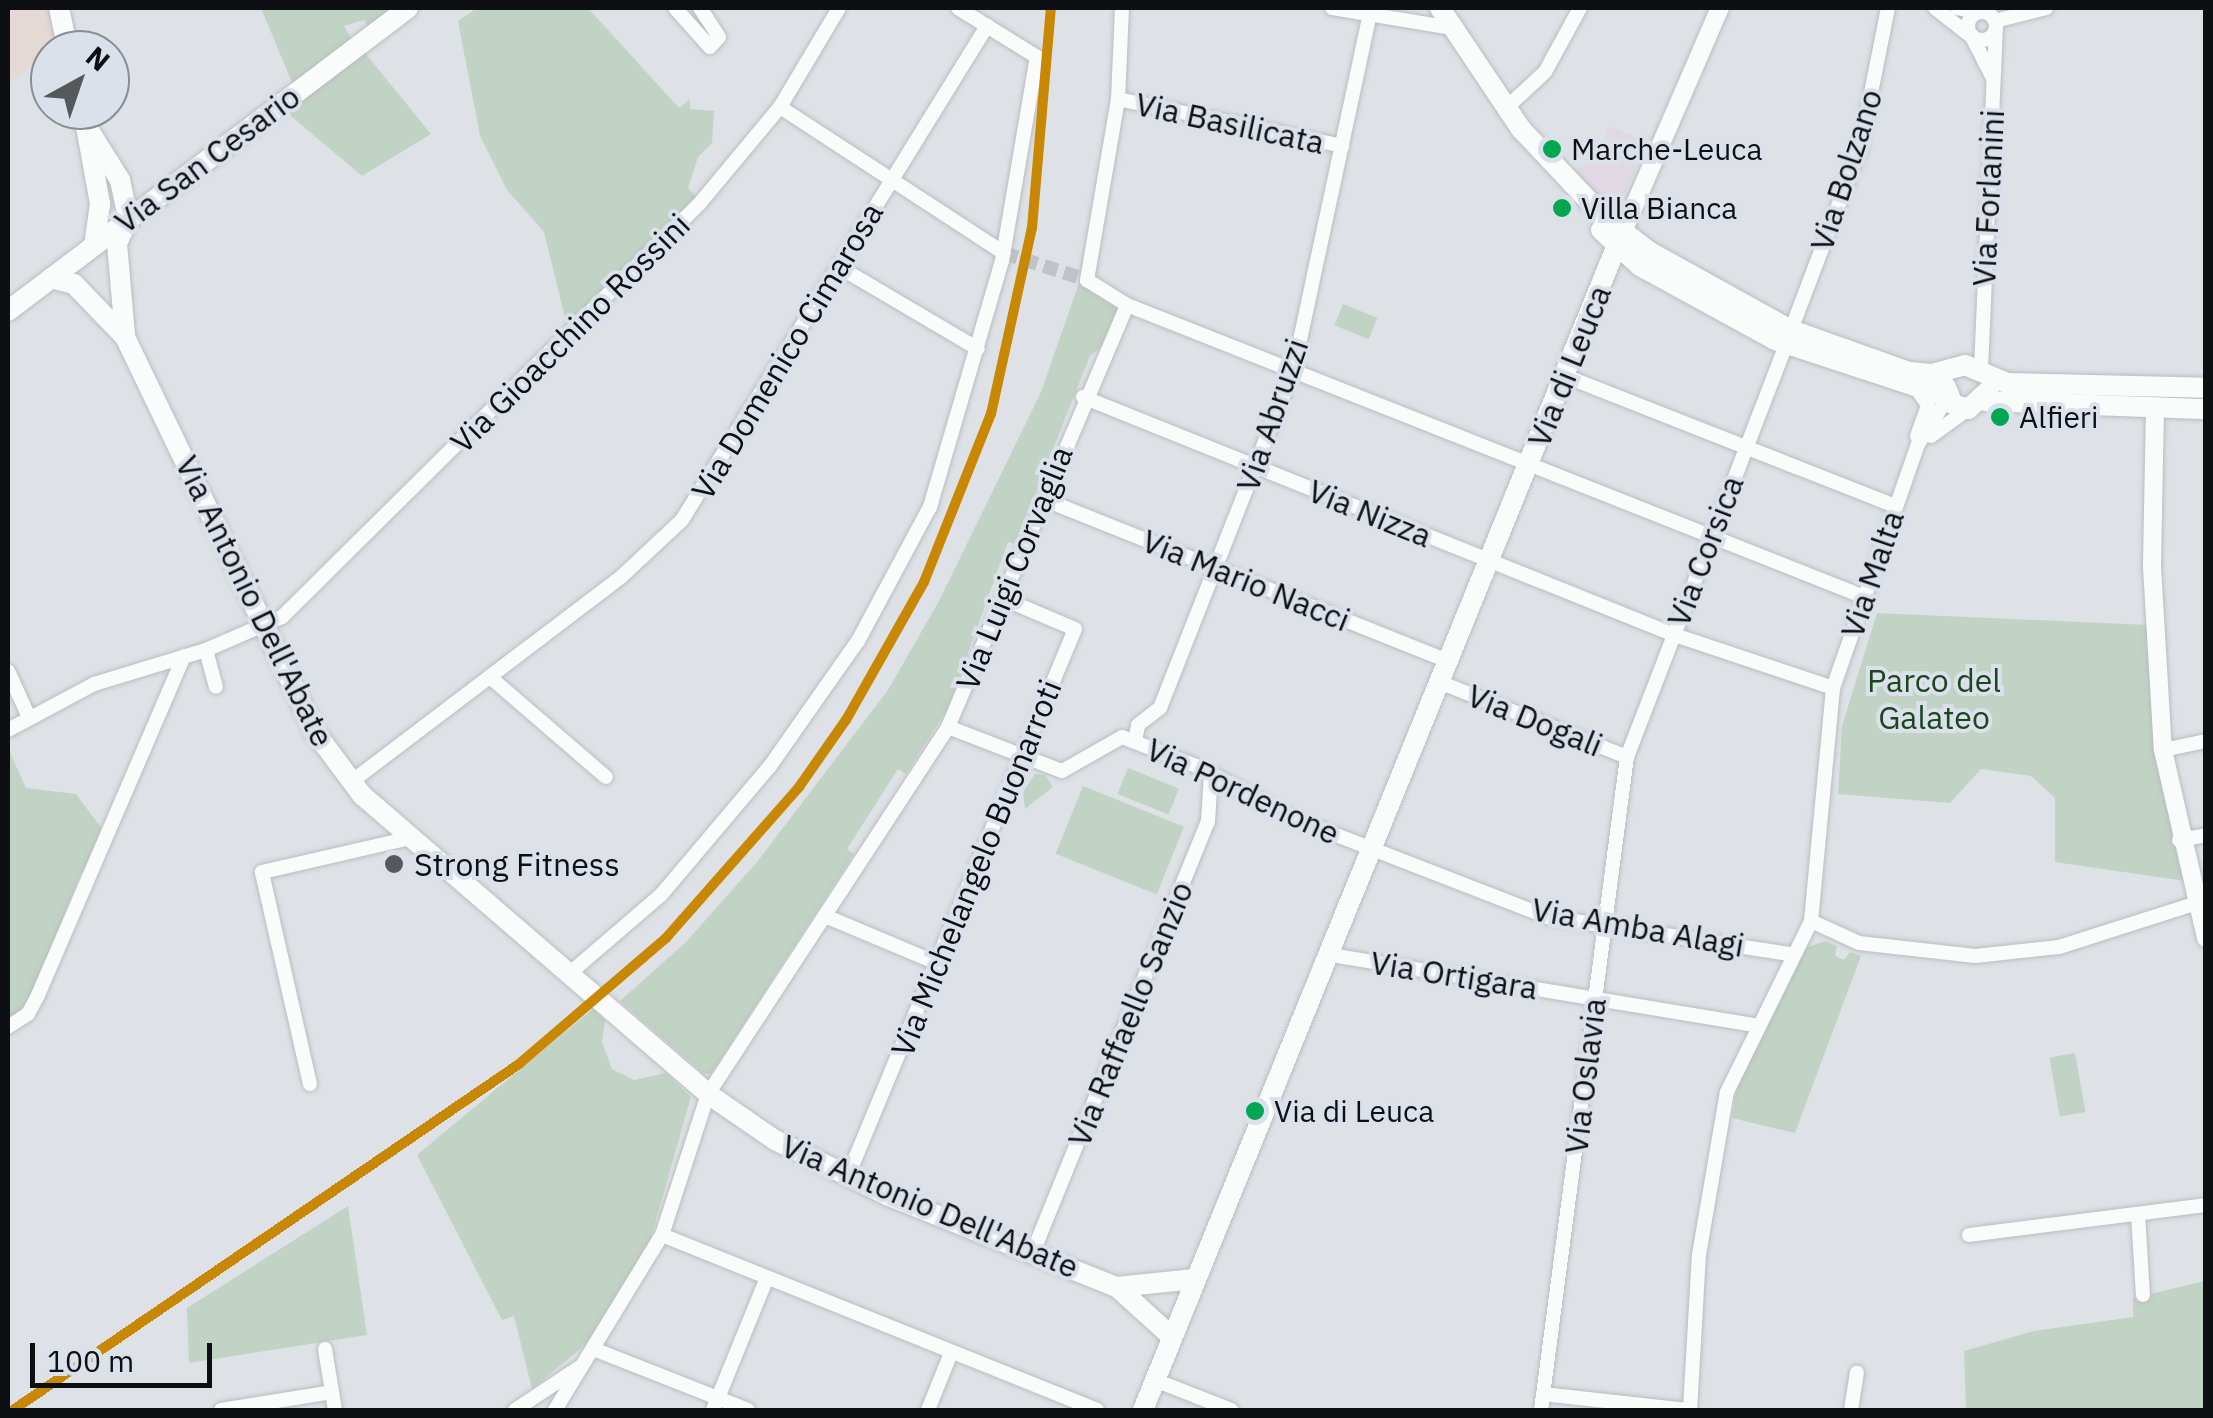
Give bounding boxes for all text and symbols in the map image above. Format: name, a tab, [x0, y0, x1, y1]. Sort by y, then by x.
north arrow	[30, 30, 130, 130]
text: N	[79, 37, 118, 79]
street label: Via San Cesario	[107, 77, 307, 241]
street label: Via Basilicata	[1132, 84, 1328, 162]
street label: Via Bolzano	[1802, 84, 1890, 256]
street label: Via Forlanini	[1964, 109, 2012, 287]
place label: Marche-Leuca	[1571, 131, 1762, 167]
marker: Marche-Leuca	[1542, 139, 1562, 159]
place label: Villa Bianca	[1581, 190, 1737, 226]
street label: Via Domenico Cimarosa	[683, 196, 891, 506]
marker: Villa Bianca	[1552, 198, 1572, 218]
street label: Via Gioacchino Rossini	[442, 205, 698, 461]
street label: Via di Leuca	[1519, 280, 1619, 452]
street label: Via Abruzzi	[1228, 334, 1316, 496]
place label: Alfieri	[2019, 399, 2098, 435]
marker: Alfieri	[1990, 407, 2010, 427]
street label: Via Luigi Corvaglia	[948, 440, 1080, 696]
street label: Via Antonio Dell'Abate	[168, 449, 342, 753]
street label: Via Corsica	[1659, 470, 1751, 632]
street label: Via Nizza	[1303, 471, 1437, 555]
street label: Via Malta	[1832, 505, 1912, 643]
street label: Via Mario Nacci	[1137, 521, 1355, 639]
park label: Parco del Galateo	[1867, 662, 2001, 737]
street label: Via Michelangelo Buonarroti	[883, 674, 1069, 1062]
street label: Via Dogali	[1462, 676, 1608, 764]
street label: Via Pordenone	[1140, 730, 1346, 852]
place label: Strong Fitness	[414, 845, 620, 883]
marker: Strong Fitness	[383, 853, 405, 875]
street label: Via Raffaello Sanzio	[1059, 876, 1201, 1152]
street label: Via Amba Alagi	[1529, 889, 1747, 965]
street label: Via Ortigara	[1368, 943, 1540, 1007]
street label: Via Oslavia	[1556, 996, 1614, 1156]
place label: Via di Leuca	[1274, 1093, 1434, 1129]
marker: Via di Leuca	[1245, 1101, 1265, 1121]
street label: Via Antonio Dell'Abate	[776, 1126, 1084, 1286]
scale bar	[35, 1323, 218, 1385]
text: 100 m	[47, 1341, 134, 1380]

